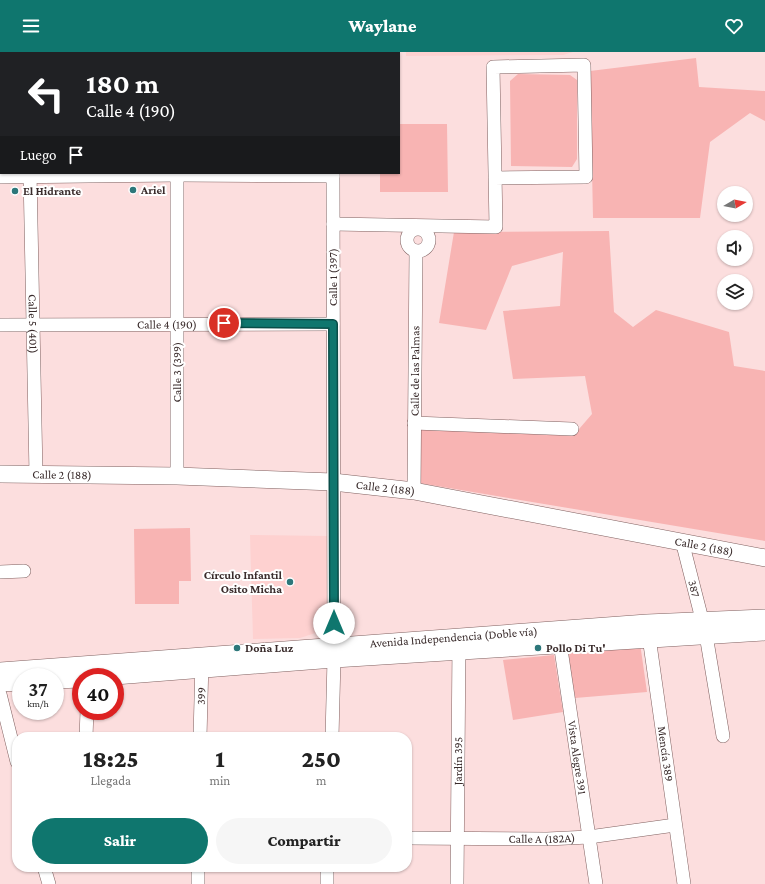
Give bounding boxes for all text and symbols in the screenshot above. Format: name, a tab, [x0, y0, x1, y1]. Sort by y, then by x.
icon: menu	[20, 15, 42, 37]
icon: heart	[723, 15, 745, 37]
text: Waylane	[349, 16, 416, 36]
icon: left	[20, 68, 72, 120]
text: 180 m	[86, 68, 159, 99]
text: Calle 4 (190)	[86, 101, 176, 121]
icon: arrive	[65, 144, 87, 166]
text: Luego	[20, 147, 57, 163]
place label: Ariel	[140, 183, 166, 197]
place label: El Hidrante	[23, 184, 81, 198]
marker: Ariel	[128, 185, 138, 195]
marker: El Hidrante	[10, 186, 20, 196]
north arrow	[717, 186, 753, 222]
map controls	[717, 186, 753, 310]
button: sound	[717, 230, 753, 266]
street label: Calle 1 (397)	[326, 248, 340, 306]
button: layers	[717, 274, 753, 310]
street label: Calle 5 (401)	[25, 294, 41, 354]
pin	[207, 306, 241, 340]
icon: arrive	[213, 312, 235, 334]
street label: Calle 4 (190)	[137, 317, 197, 332]
street label: Calle de las Palmas	[408, 325, 422, 416]
street label: Calle 3 (399)	[170, 342, 184, 402]
street label: Calle 2 (188)	[32, 467, 92, 482]
street label: Calle 2 (188)	[355, 478, 416, 498]
street label: Calle 2 (188)	[674, 534, 735, 559]
place label: Círculo Infantil Osito Micha	[204, 568, 282, 596]
marker: Círculo Infantil Osito Micha	[285, 577, 295, 587]
street label: 387	[685, 578, 703, 599]
position arrow	[313, 602, 355, 644]
street label: Avenida Independencia (Doble vía)	[369, 624, 538, 651]
place label: Doña Luz	[245, 641, 294, 655]
place label: Pollo Di Tu'	[546, 641, 606, 655]
marker: Doña Luz	[232, 643, 242, 653]
marker: Pollo Di Tu'	[533, 643, 543, 653]
speed limit sign: 40	[72, 668, 124, 720]
text: 37	[28, 678, 48, 700]
street label: 399	[194, 687, 208, 705]
text: km/h	[27, 698, 49, 709]
street label: Vista Alegre 391	[565, 720, 590, 796]
street label: Mencía 389	[655, 725, 676, 782]
street label: Jardín 395	[451, 737, 465, 786]
text: 18:25	[83, 745, 138, 772]
text: 1	[215, 745, 225, 772]
text: 250	[301, 745, 341, 772]
text: Llegada	[90, 773, 131, 788]
text: min	[210, 773, 230, 788]
text: m	[316, 773, 326, 788]
button: Salir	[32, 818, 208, 864]
button: Compartir	[216, 818, 392, 864]
street label: Calle A (182A)	[509, 831, 576, 846]

